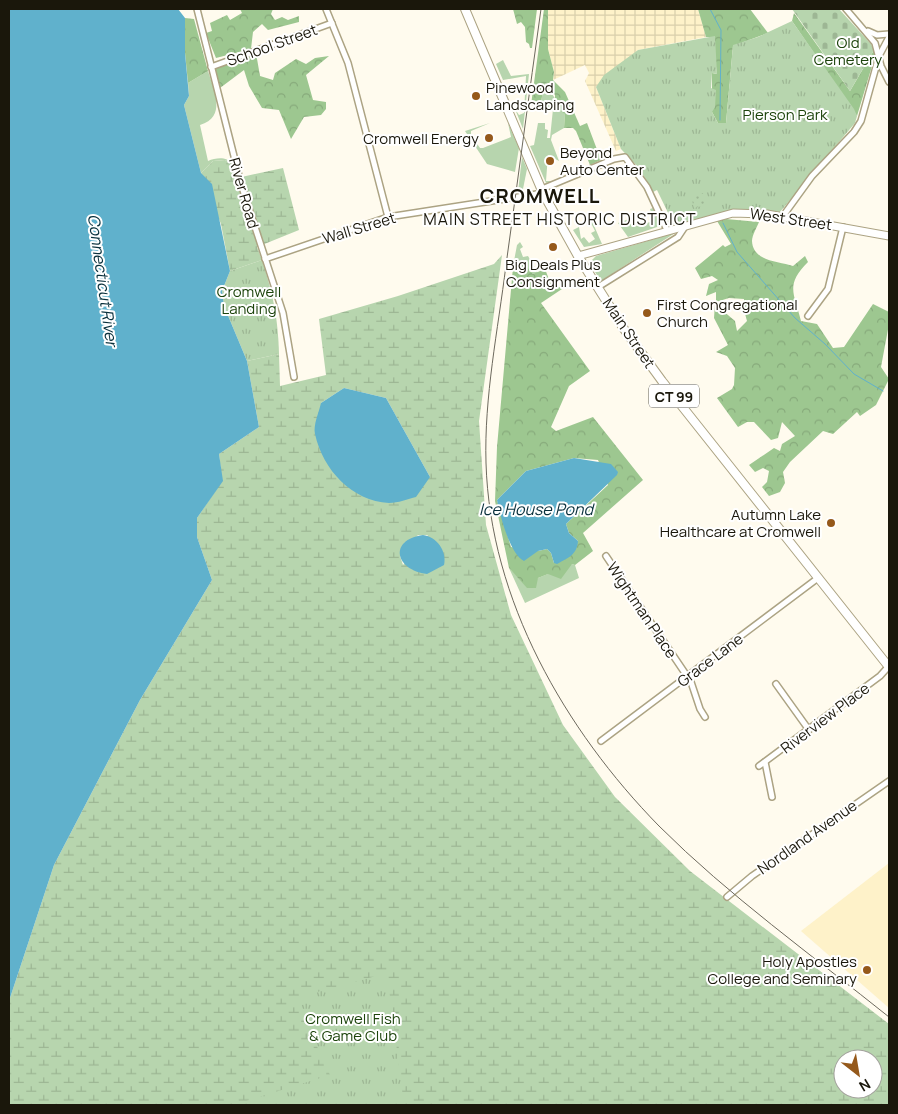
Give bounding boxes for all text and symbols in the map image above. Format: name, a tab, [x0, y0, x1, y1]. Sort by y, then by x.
street label: School Street	[224, 19, 320, 71]
park label: Old Cemetery	[814, 32, 882, 70]
place label: Pinewood Landscaping	[486, 77, 574, 115]
marker: Pinewood Landscaping	[470, 90, 482, 102]
park label: Pierson Park	[743, 104, 828, 125]
place label: Cromwell Energy	[363, 128, 479, 149]
marker: Cromwell Energy	[483, 132, 495, 144]
place label: Beyond Auto Center	[560, 142, 645, 180]
street label: River Road	[224, 155, 264, 231]
marker: Beyond Auto Center	[544, 155, 556, 167]
district label: CROMWELL	[480, 182, 600, 209]
street label: West Street	[749, 203, 833, 235]
street label: Wall Street	[320, 207, 398, 249]
district label: MAIN STREET HISTORIC DISTRICT	[423, 208, 697, 230]
water label: Connecticut River	[83, 213, 123, 350]
marker: Big Deals Plus Consignment	[547, 241, 559, 253]
place label: Big Deals Plus Consignment	[505, 254, 601, 292]
park label: Cromwell Landing	[217, 281, 281, 319]
street label: Main Street	[598, 294, 660, 372]
place label: First Congregational Church	[657, 294, 798, 332]
marker: First Congregational Church	[641, 307, 653, 319]
road number: CT 99	[649, 384, 699, 408]
water label: Ice House Pond	[479, 498, 595, 520]
place label: Autumn Lake Healthcare at Cromwell	[660, 504, 821, 542]
marker: Autumn Lake Healthcare at Cromwell	[825, 517, 837, 529]
street label: Wightman Place	[602, 558, 682, 662]
street label: Grace Lane	[673, 628, 747, 692]
street label: Riverview Place	[776, 677, 874, 758]
street label: Nordland Avenue	[753, 795, 861, 879]
place label: Holy Apostles College and Seminary	[707, 951, 857, 989]
marker: Holy Apostles College and Seminary	[861, 964, 873, 976]
park label: Cromwell Fish & Game Club	[305, 1008, 401, 1046]
north arrow	[833, 1049, 883, 1099]
text: N	[856, 1075, 874, 1096]

